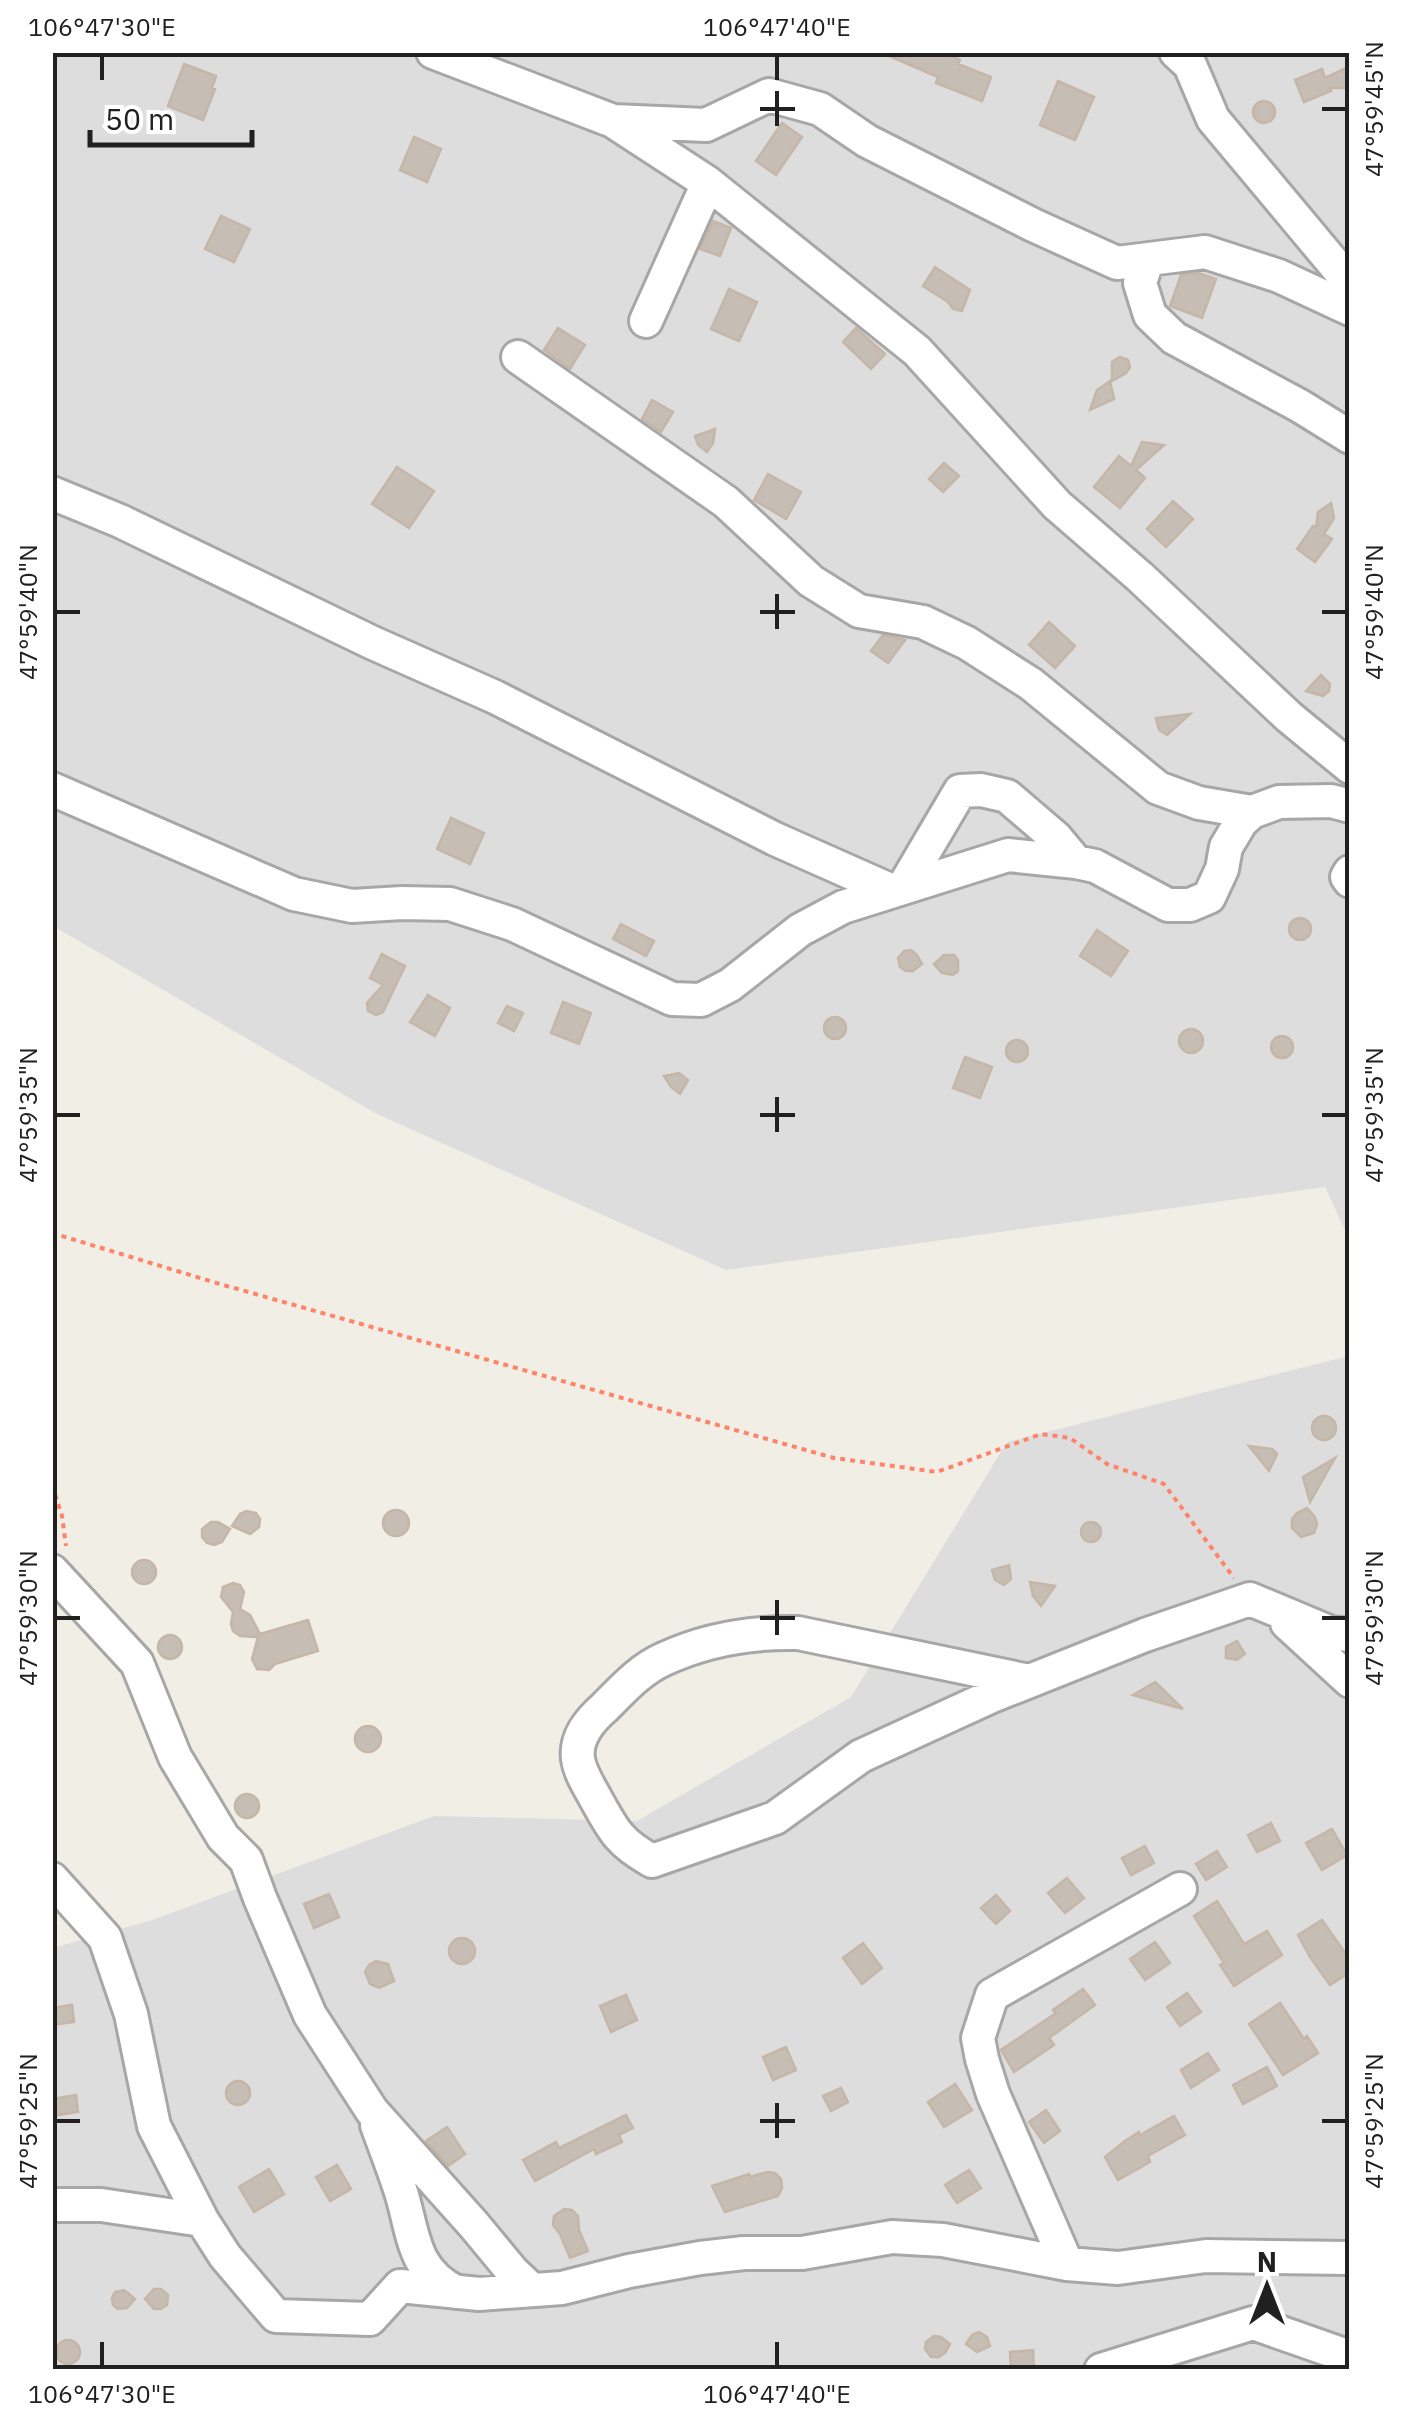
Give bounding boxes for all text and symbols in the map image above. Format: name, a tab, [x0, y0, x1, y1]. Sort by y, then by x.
text: 106°47'30"E	[28, 10, 176, 43]
text: 106°47'40"E	[703, 10, 851, 43]
text: 47°59'45"N	[1357, 41, 1390, 177]
scale bar	[90, 85, 252, 147]
text: 50 m	[105, 99, 174, 138]
text: 47°59'40"N	[11, 544, 44, 680]
text: 47°59'40"N	[1357, 544, 1390, 680]
text: 47°59'35"N	[11, 1047, 44, 1183]
text: 47°59'35"N	[1357, 1047, 1390, 1183]
text: 47°59'30"N	[11, 1550, 44, 1686]
text: 47°59'30"N	[1357, 1550, 1390, 1686]
text: 47°59'25"N	[11, 2053, 44, 2189]
text: 47°59'25"N	[1357, 2053, 1390, 2189]
north arrow	[1217, 2237, 1317, 2337]
text: N	[1257, 2243, 1277, 2280]
text: 106°47'30"E	[28, 2377, 176, 2410]
text: 106°47'40"E	[703, 2377, 851, 2410]

